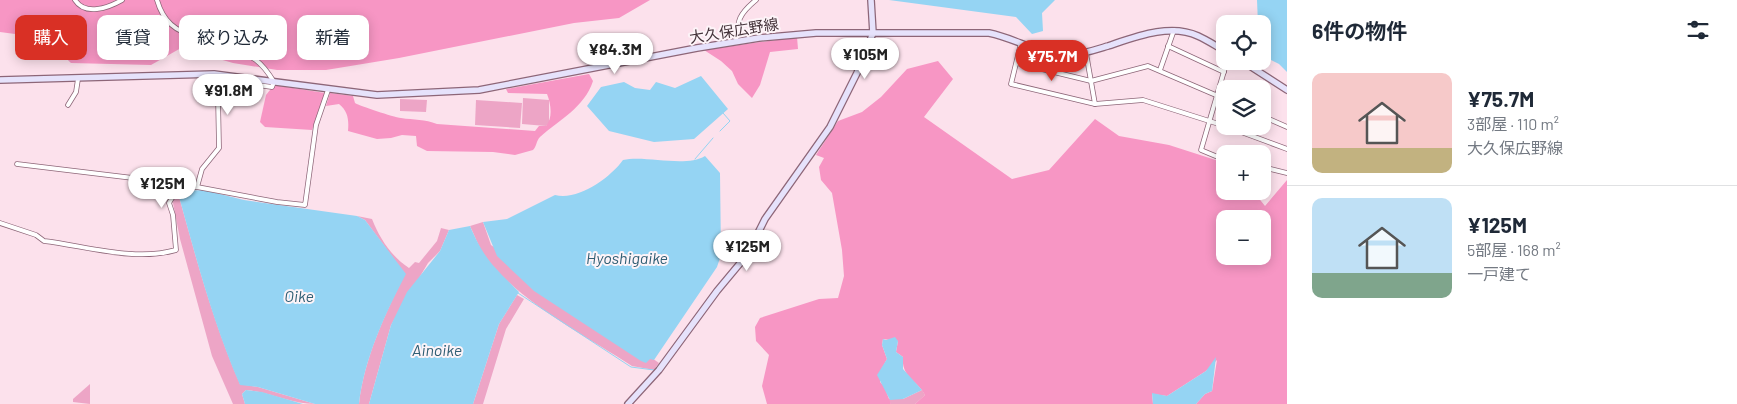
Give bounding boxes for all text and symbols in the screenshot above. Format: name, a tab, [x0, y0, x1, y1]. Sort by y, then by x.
street label: 大久保広野線	[688, 14, 780, 46]
chip: 購入	[15, 15, 87, 60]
chip: 賃貸	[97, 15, 169, 60]
chip: 絞り込み	[179, 15, 287, 60]
chip: 新着	[297, 15, 369, 60]
map controls	[1216, 15, 1271, 265]
button: locate	[1216, 15, 1271, 70]
icon: filters	[1684, 16, 1712, 44]
text: 6件の物件	[1312, 18, 1407, 43]
pin: ¥84.3M	[574, 32, 656, 75]
pin: ¥105M	[830, 38, 900, 80]
text: ¥84.3M	[588, 39, 642, 58]
pin: ¥75.7M	[1011, 39, 1093, 82]
text: ¥105M	[842, 44, 888, 63]
text: ¥75.7M	[1026, 46, 1078, 65]
pin: ¥91.8M	[187, 74, 269, 116]
text: ¥91.8M	[203, 80, 253, 99]
button: layers	[1216, 80, 1271, 135]
text: ¥75.7M	[1467, 86, 1534, 111]
icon: home	[1352, 93, 1412, 153]
text: 3部屋 · 110 m²	[1467, 114, 1559, 133]
text: 大久保広野線	[1467, 138, 1563, 157]
button: +	[1216, 145, 1271, 200]
pin: ¥125M	[127, 166, 197, 209]
text: ¥125M	[139, 173, 185, 192]
button: −	[1216, 210, 1271, 265]
text: ¥125M	[1467, 212, 1527, 237]
icon: home	[1352, 218, 1412, 278]
pin: ¥125M	[712, 230, 782, 272]
text: ¥125M	[724, 236, 770, 255]
text: 5部屋 · 168 m²	[1467, 240, 1561, 259]
water label: Hyoshigaike	[586, 248, 668, 267]
text: 一戸建て	[1467, 264, 1531, 283]
water label: Oike	[284, 286, 314, 305]
water label: Ainoike	[412, 340, 462, 359]

